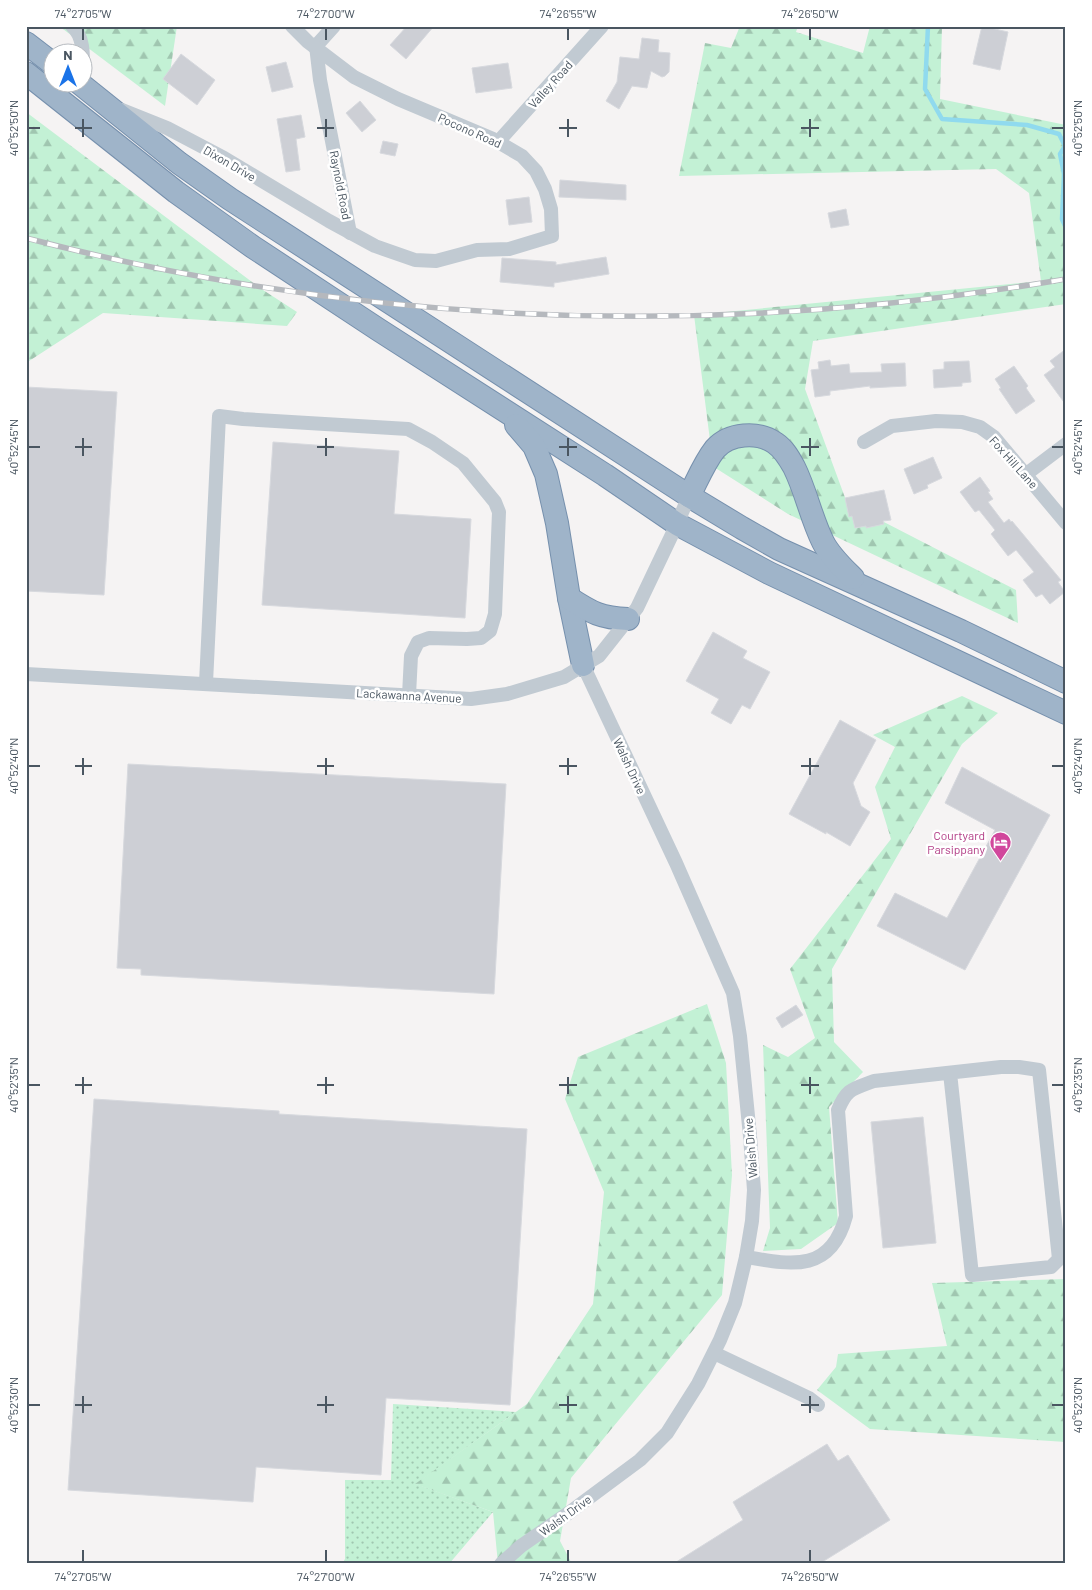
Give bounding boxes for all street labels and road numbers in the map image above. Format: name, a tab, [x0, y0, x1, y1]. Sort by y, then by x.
street label: Valley Road	[525, 57, 575, 111]
street label: Pocono Road	[436, 110, 504, 150]
street label: Dixon Drive	[201, 142, 259, 184]
street label: Raynold Road	[327, 149, 355, 221]
street label: Fox Hill Lane	[987, 433, 1041, 491]
street label: Lackawanna Avenue	[356, 685, 462, 705]
street label: Walsh Drive	[611, 736, 649, 796]
street label: Walsh Drive	[740, 1117, 760, 1179]
street label: Walsh Drive	[537, 1492, 593, 1538]

